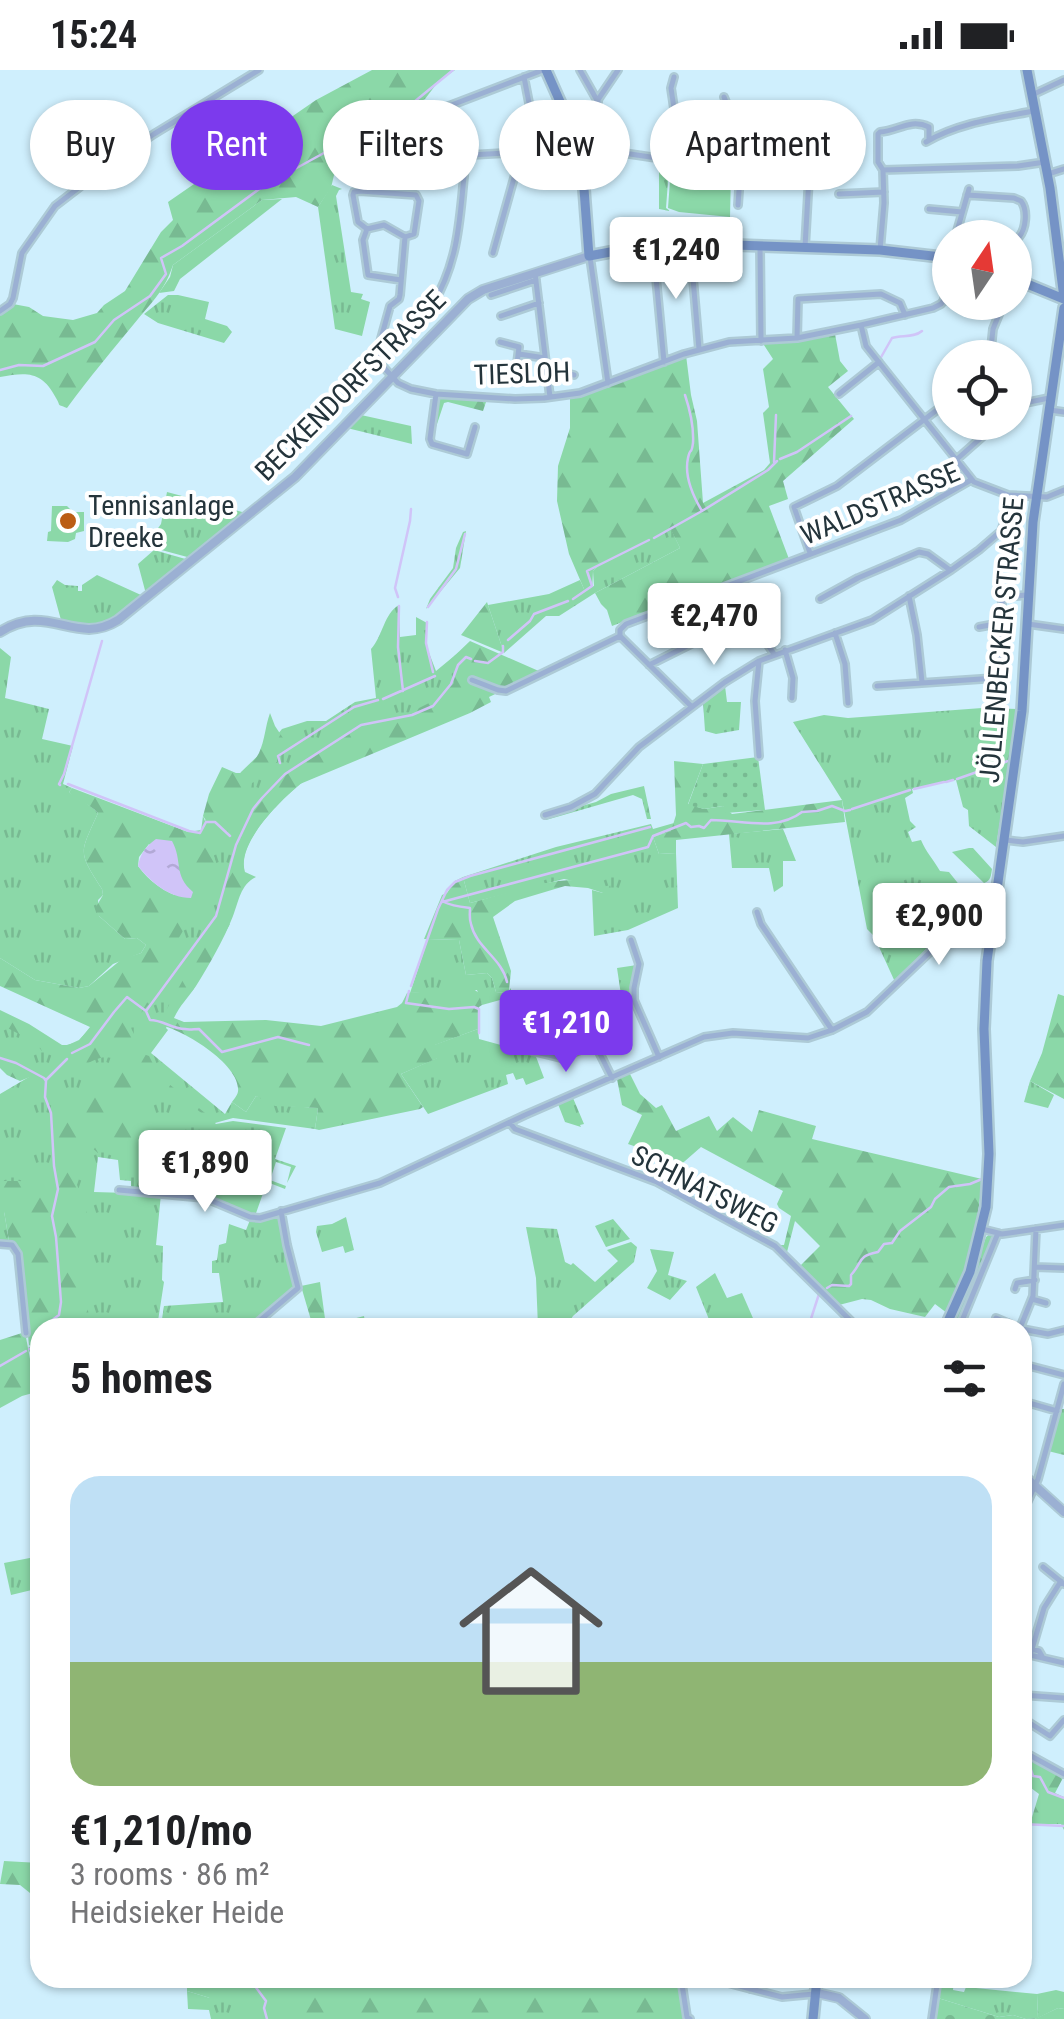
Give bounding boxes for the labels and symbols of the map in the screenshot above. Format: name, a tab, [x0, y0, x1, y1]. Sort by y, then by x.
pin: €1,240	[595, 217, 757, 302]
north arrow	[932, 220, 1032, 320]
street label: BECKENDORFSTRASSE	[248, 283, 452, 487]
street label: TIESLOH	[473, 355, 571, 392]
street label: WALDSTRASSE	[796, 455, 965, 552]
place label: Tennisanlage Dreeke	[88, 489, 234, 554]
street label: JÖLLENBECKER STRASSE	[973, 496, 1030, 784]
marker: Tennisanlage Dreeke	[57, 510, 79, 532]
pin: €2,470	[633, 583, 795, 668]
pin: €2,900	[858, 883, 1020, 968]
pin: €1,210	[485, 990, 647, 1075]
pin: €1,890	[124, 1130, 286, 1215]
street label: SCHNATSWEG	[626, 1138, 784, 1241]

